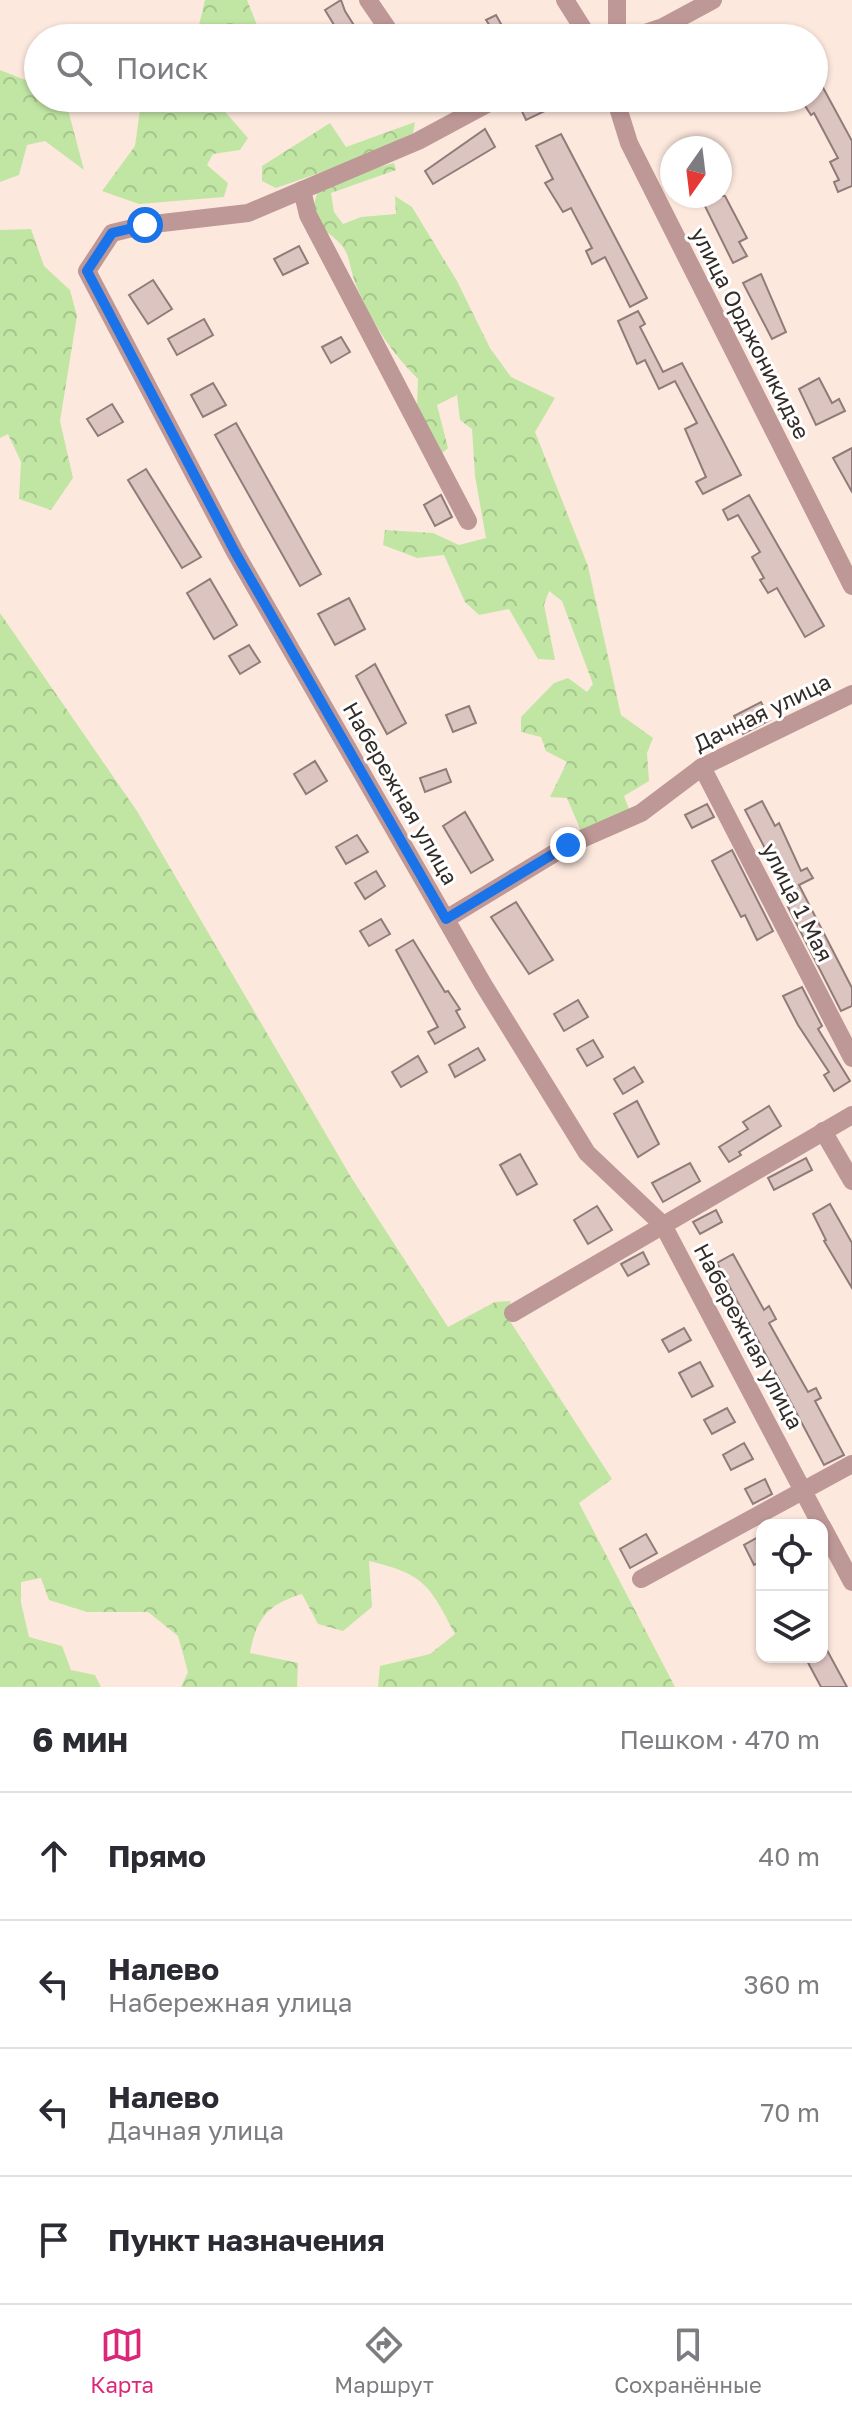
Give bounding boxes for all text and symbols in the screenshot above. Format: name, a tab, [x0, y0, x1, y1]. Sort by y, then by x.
search box	[24, 24, 828, 112]
icon: search	[52, 46, 96, 90]
text: Поиск	[116, 50, 208, 86]
north arrow	[660, 136, 732, 208]
route start	[127, 207, 163, 243]
street label: улица Орджоникидзе	[686, 223, 816, 443]
street label: Дачная улица	[689, 667, 835, 757]
street label: Набережная улица	[338, 697, 464, 889]
route end	[550, 827, 586, 863]
street label: улица 1 Мая	[756, 838, 840, 966]
street label: Набережная улица	[689, 1238, 809, 1434]
map controls	[756, 1519, 828, 1663]
button: locate	[756, 1519, 828, 1591]
button: layers	[756, 1591, 828, 1663]
text: 6 мин	[32, 1719, 128, 1759]
text: Пешком · 470 m	[620, 1724, 820, 1755]
icon: ahead	[32, 1834, 76, 1878]
text: Прямо	[108, 1838, 206, 1874]
text: 40 m	[759, 1841, 820, 1872]
text: Налево	[108, 1951, 219, 1987]
icon: left	[32, 1962, 76, 2006]
text: 360 m	[743, 1969, 820, 2000]
text: Набережная улица	[108, 1987, 352, 2018]
text: Налево	[108, 2079, 219, 2115]
icon: left	[32, 2090, 76, 2134]
text: 70 m	[761, 2097, 820, 2128]
text: Дачная улица	[108, 2115, 284, 2146]
icon: arrive	[32, 2218, 76, 2262]
text: Пункт назначения	[108, 2222, 385, 2258]
tab: Карта	[90, 2323, 154, 2398]
tab: Маршрут	[334, 2323, 434, 2398]
tab: Сохранённые	[614, 2323, 762, 2398]

